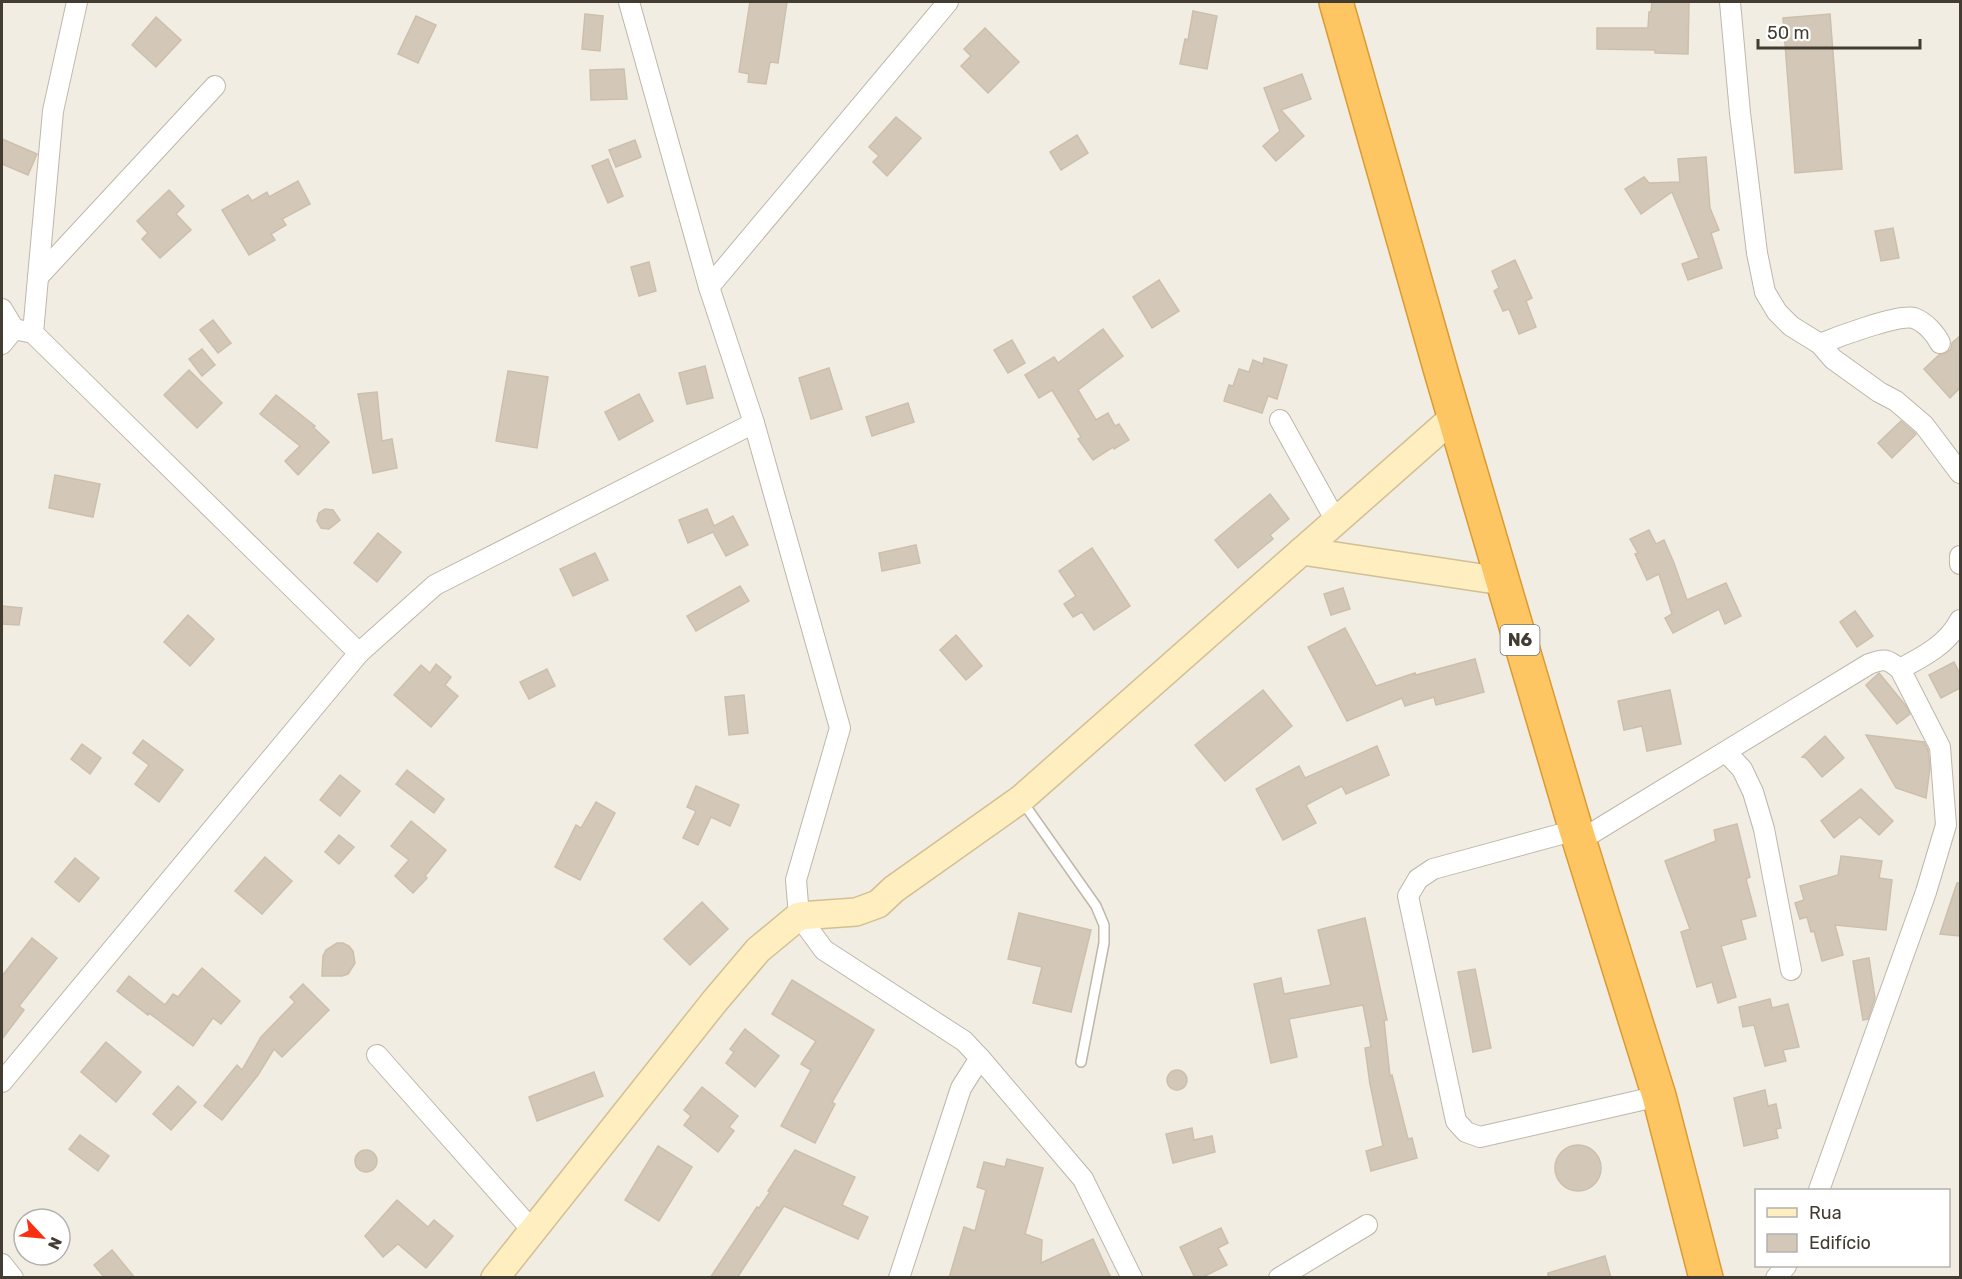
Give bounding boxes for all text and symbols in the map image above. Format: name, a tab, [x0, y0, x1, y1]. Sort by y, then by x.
scale bar	[1758, 12, 1920, 50]
text: 50 m	[1767, 22, 1810, 44]
road number: N6	[1500, 625, 1540, 655]
legend	[1755, 1189, 1950, 1267]
text: Rua	[1809, 1202, 1842, 1224]
north arrow	[12, 1207, 72, 1267]
text: Edifício	[1809, 1232, 1871, 1254]
text: N	[44, 1234, 66, 1253]

